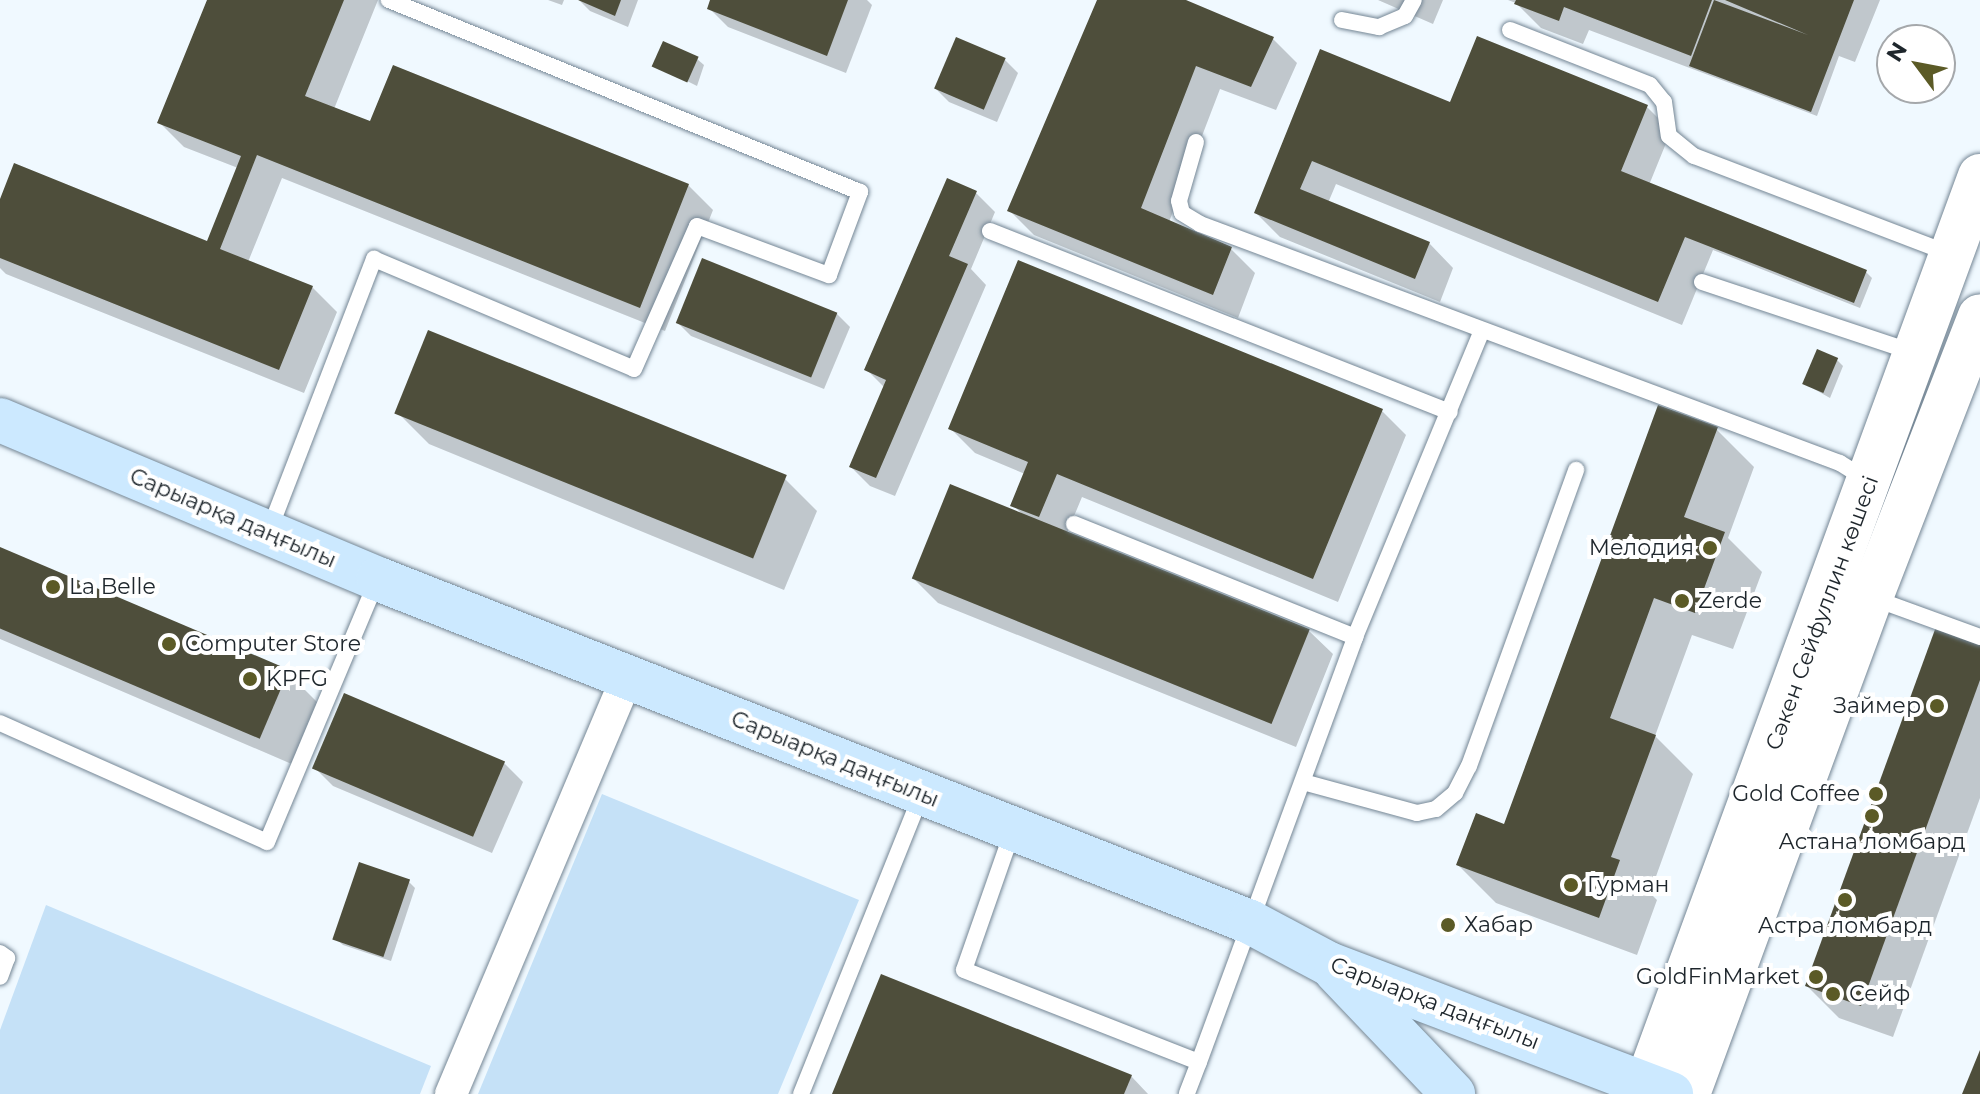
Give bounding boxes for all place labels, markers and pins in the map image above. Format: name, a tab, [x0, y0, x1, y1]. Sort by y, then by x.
place label: Мелодия	[1589, 535, 1694, 561]
marker: Мелодия	[1701, 539, 1719, 557]
place label: La Belle	[69, 574, 156, 600]
marker: La Belle	[44, 578, 62, 596]
place label: Zerde	[1698, 588, 1762, 614]
marker: Zerde	[1673, 592, 1691, 610]
place label: Computer Store	[185, 631, 361, 657]
marker: Computer Store	[160, 635, 178, 653]
place label: KPFG	[266, 666, 328, 692]
marker: KPFG	[241, 670, 259, 688]
place label: Займер	[1833, 693, 1921, 719]
marker: Займер	[1928, 697, 1946, 715]
place label: Gold Coffee	[1732, 781, 1860, 807]
marker: Gold Coffee	[1867, 785, 1885, 803]
marker: Астана ломбард	[1863, 807, 1881, 825]
place label: Астана ломбард	[1779, 829, 1965, 855]
place label: Гурман	[1587, 872, 1669, 898]
marker: Гурман	[1562, 876, 1580, 894]
marker: Астра ломбард	[1836, 891, 1854, 909]
place label: Хабар	[1464, 912, 1533, 938]
place label: Астра ломбард	[1758, 913, 1932, 939]
marker: Хабар	[1439, 916, 1457, 934]
place label: GoldFinMarket	[1636, 964, 1800, 990]
marker: GoldFinMarket	[1807, 968, 1825, 986]
place label: Сейф	[1849, 981, 1910, 1007]
marker: Сейф	[1824, 985, 1842, 1003]

